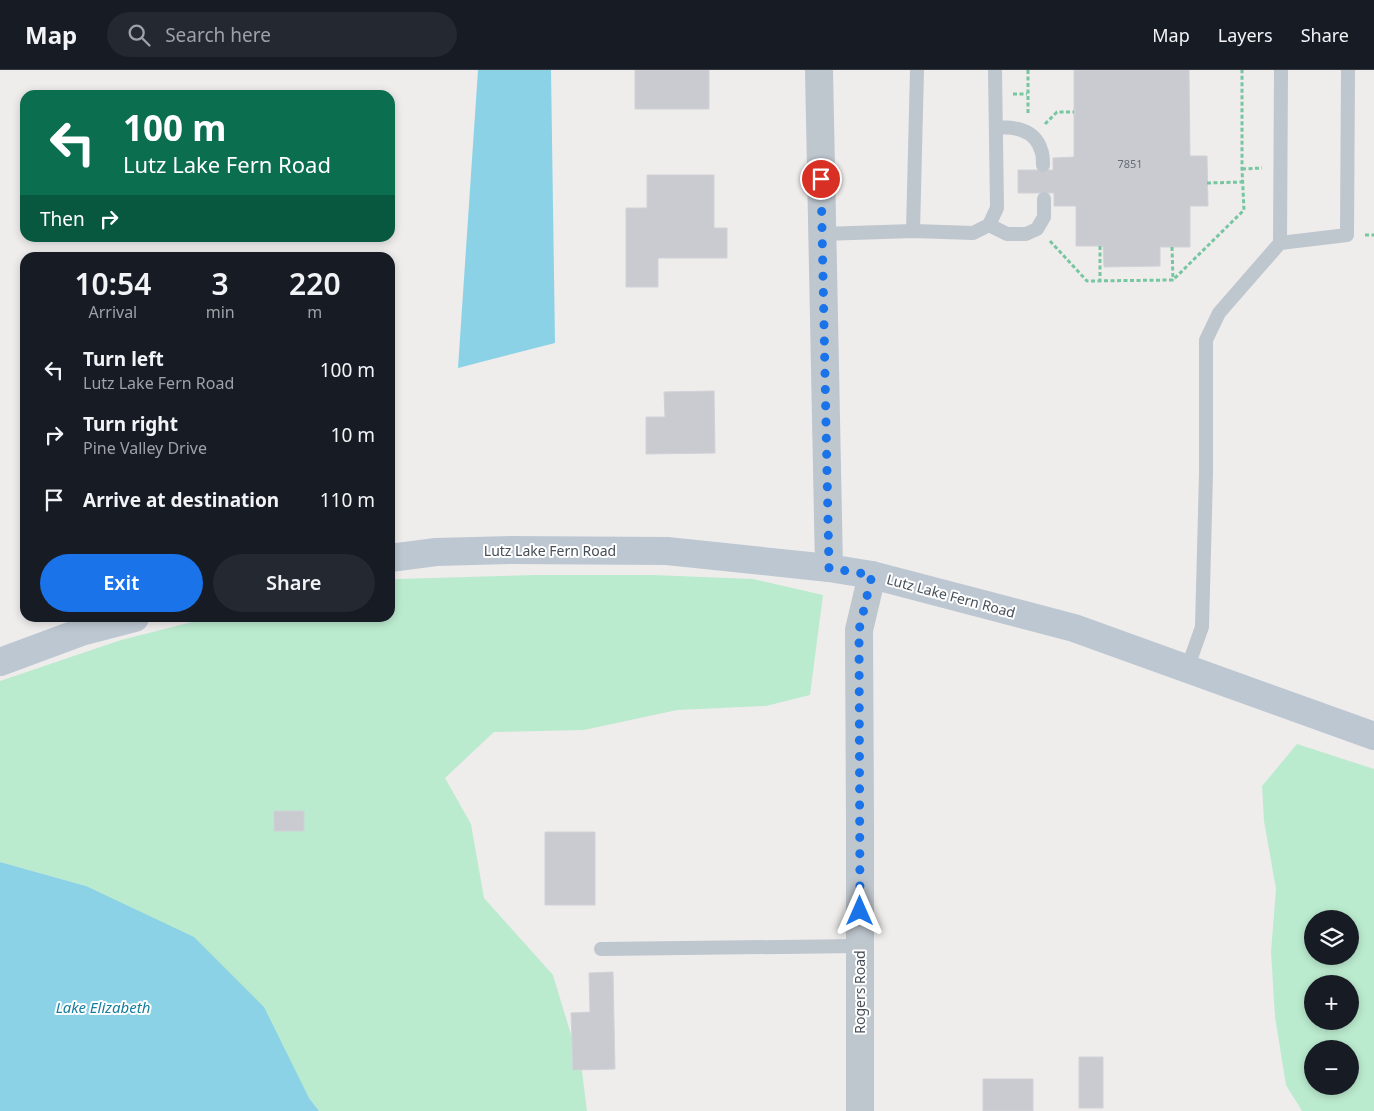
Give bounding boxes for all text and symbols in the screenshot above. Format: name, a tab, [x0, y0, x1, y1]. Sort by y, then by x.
search box	[107, 12, 457, 57]
text: Map	[25, 18, 77, 51]
icon: search	[125, 21, 153, 49]
text: Search here	[165, 22, 271, 48]
text: Map	[1152, 23, 1190, 47]
text: Layers	[1218, 23, 1273, 47]
text: Share	[1301, 23, 1349, 47]
text: 100 m	[123, 104, 226, 151]
icon: left	[40, 110, 105, 175]
text: Lutz Lake Fern Road	[123, 149, 331, 179]
house number: 7851	[1117, 156, 1143, 171]
pin	[800, 158, 842, 200]
icon: arrive	[807, 165, 835, 193]
icon: right	[95, 205, 123, 233]
text: Then	[40, 206, 85, 232]
text: 10:54	[74, 263, 151, 304]
text: 3	[212, 263, 229, 304]
text: 220	[289, 263, 341, 304]
text: Arrival	[88, 301, 137, 323]
text: min	[206, 301, 235, 323]
text: m	[307, 301, 322, 323]
text: Turn left	[83, 346, 164, 372]
icon: left	[40, 356, 68, 384]
text: 100 m	[320, 357, 375, 383]
text: Lutz Lake Fern Road	[83, 372, 234, 394]
text: Turn right	[83, 411, 178, 437]
icon: right	[40, 421, 68, 449]
text: 10 m	[331, 422, 375, 448]
text: Pine Valley Drive	[83, 437, 207, 459]
icon: arrive	[40, 486, 68, 514]
text: Arrive at destination	[83, 487, 279, 513]
text: 110 m	[320, 487, 375, 513]
street label: Lutz Lake Fern Road	[484, 541, 616, 560]
button: Exit	[40, 554, 203, 612]
button: Share	[213, 554, 375, 612]
street label: Lutz Lake Fern Road	[885, 569, 1018, 622]
position arrow	[833, 884, 885, 936]
map controls	[1304, 910, 1359, 1095]
button: layers	[1304, 910, 1359, 965]
street label: Rogers Road	[850, 950, 869, 1034]
button: +	[1304, 975, 1359, 1030]
water label: Lake Elizabeth	[56, 997, 150, 1017]
button: −	[1304, 1040, 1359, 1095]

